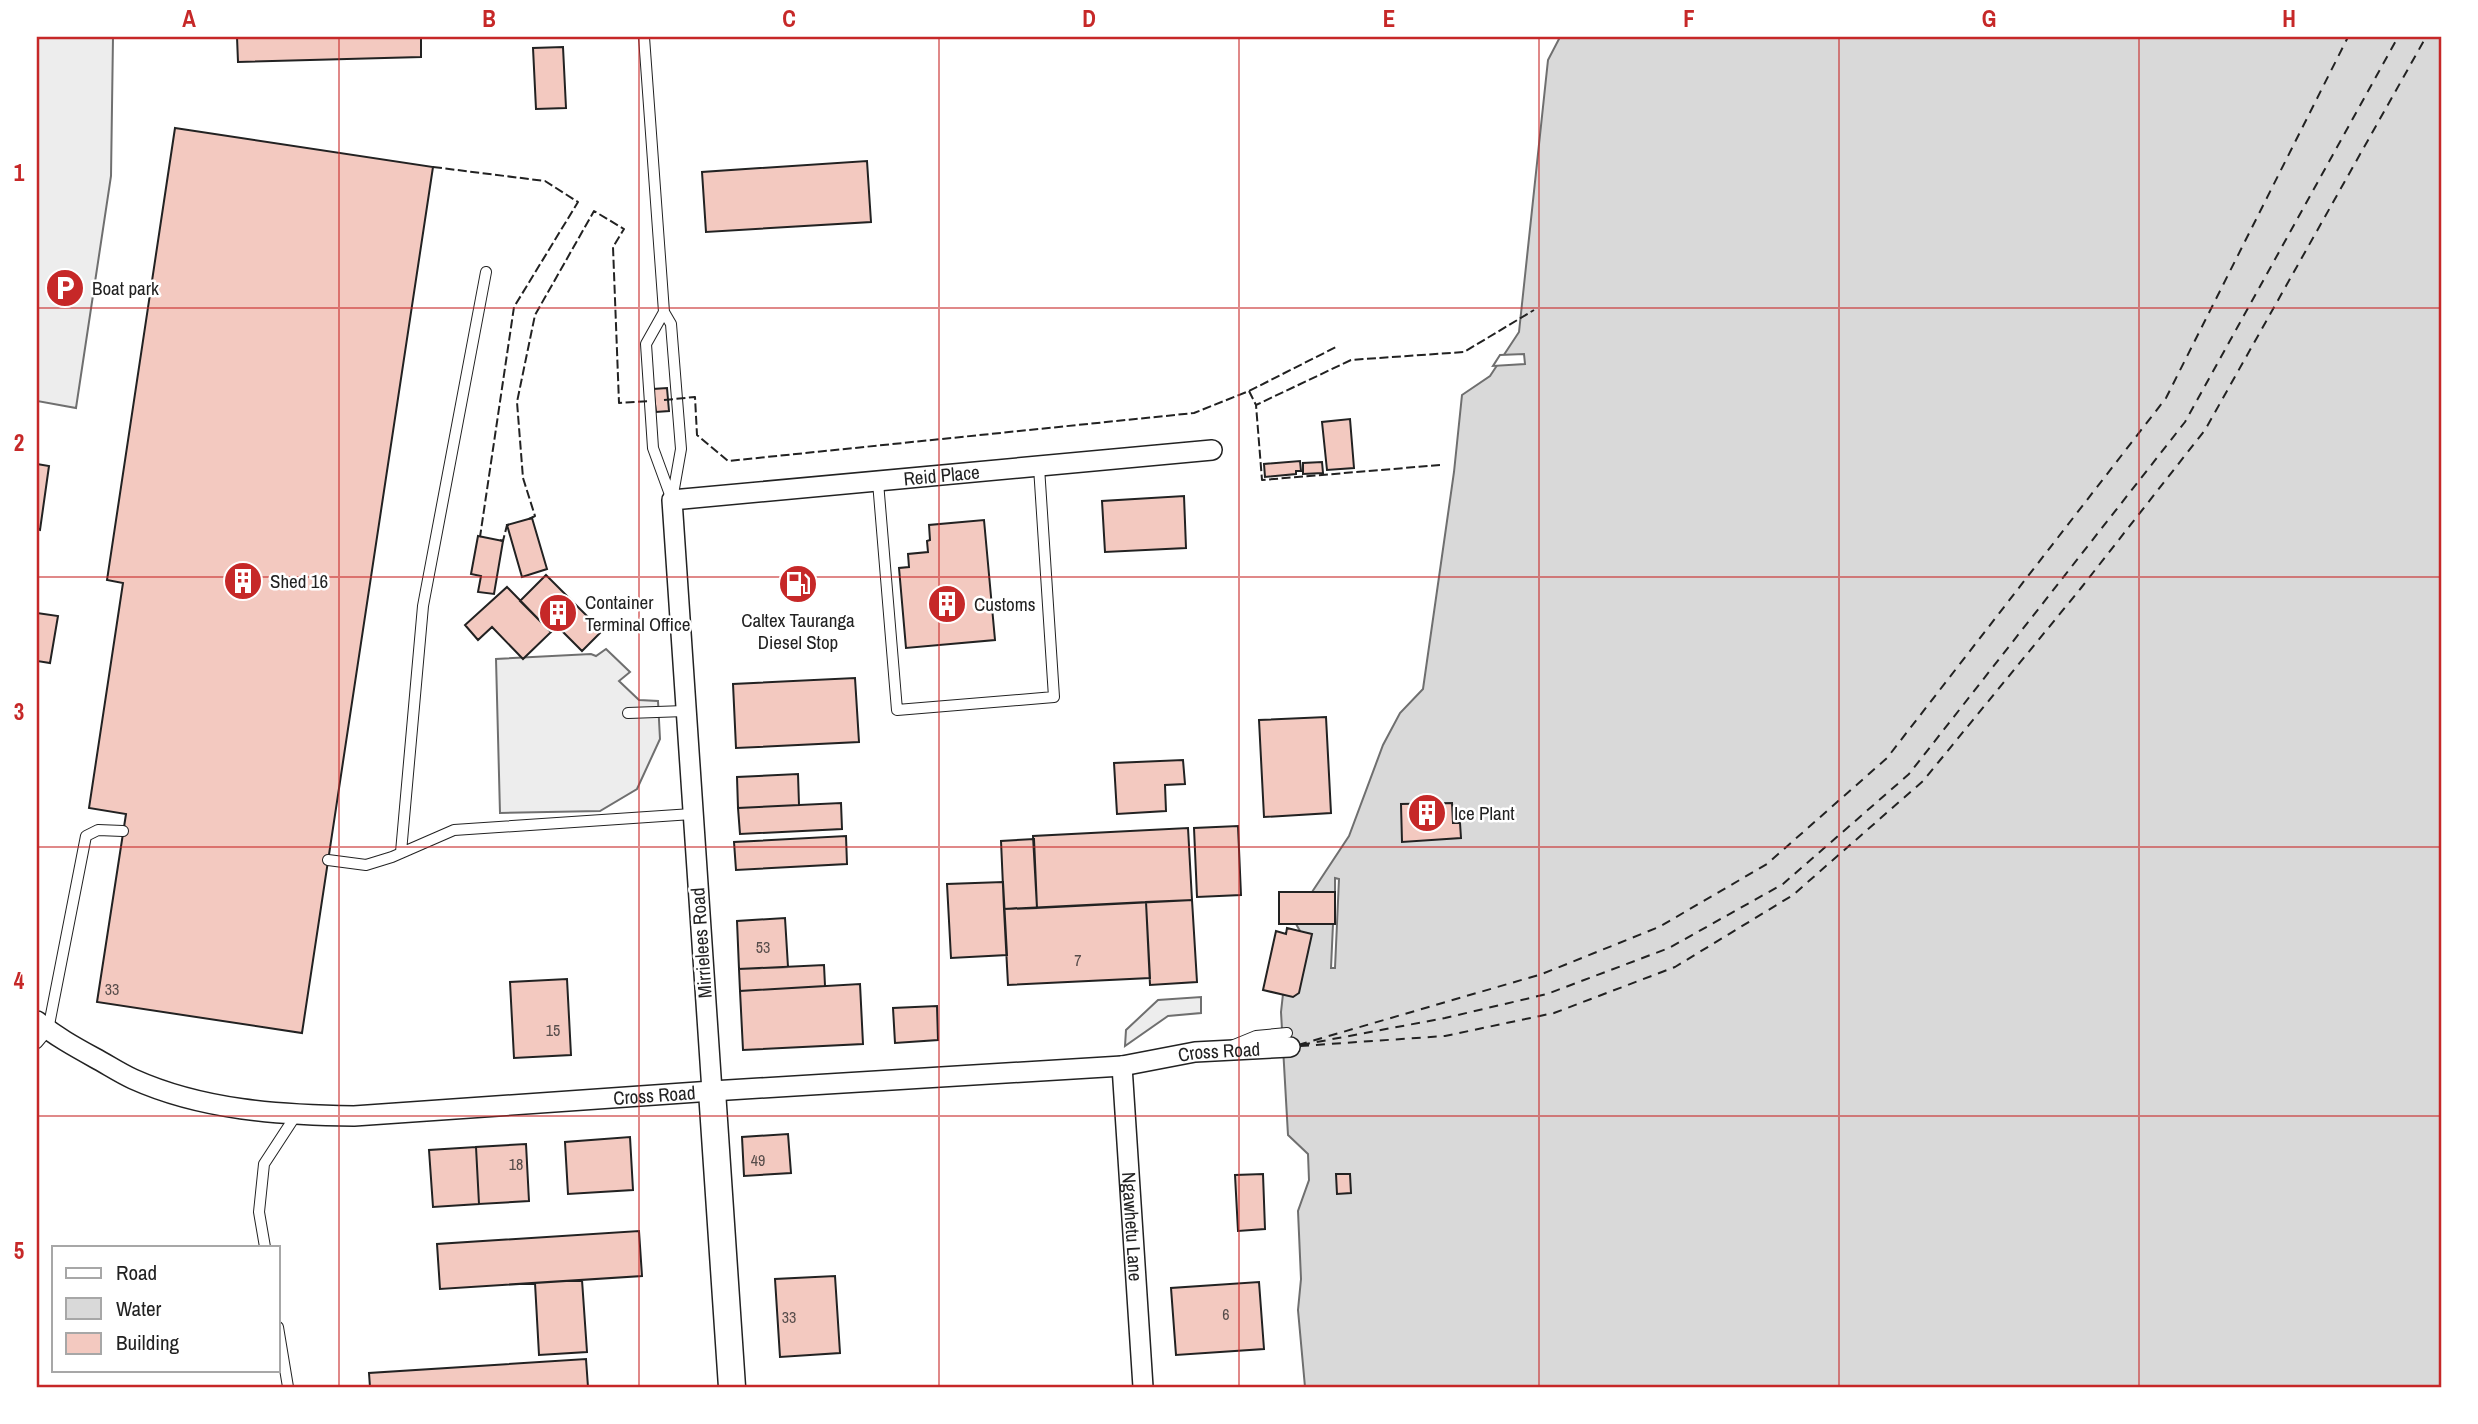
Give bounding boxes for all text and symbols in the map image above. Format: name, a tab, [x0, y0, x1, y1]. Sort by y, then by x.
text: A	[182, 3, 196, 34]
text: B	[482, 3, 496, 34]
text: C	[782, 3, 796, 34]
text: D	[1082, 3, 1096, 34]
text: E	[1383, 3, 1395, 34]
text: F	[1683, 3, 1695, 34]
text: G	[1982, 3, 1996, 34]
text: H	[2282, 3, 2296, 34]
text: 1	[14, 157, 25, 188]
parking icon: Boat park	[44, 267, 86, 309]
place label: Boat park	[92, 275, 159, 301]
text: 2	[14, 427, 24, 458]
street label: Reid Place	[902, 459, 981, 492]
building icon: Shed 16	[222, 560, 264, 602]
fuel station icon: Caltex Tauranga Diesel Stop	[777, 563, 819, 605]
place label: Shed 16	[270, 568, 328, 594]
building icon: Customs	[926, 583, 968, 625]
place label: Container Terminal Office	[585, 589, 690, 637]
place label: Customs	[974, 591, 1036, 617]
building icon: Container Terminal Office	[537, 592, 579, 634]
place label: Caltex Tauranga Diesel Stop	[741, 607, 855, 655]
text: 3	[14, 696, 24, 727]
building icon: Ice Plant	[1406, 792, 1448, 834]
place label: Ice Plant	[1454, 800, 1515, 826]
street label: Mirrielees Road	[684, 887, 718, 999]
house number: 53	[756, 936, 770, 958]
house number: 7	[1074, 949, 1082, 971]
text: 4	[14, 965, 25, 996]
house number: 33	[105, 978, 119, 1000]
house number: 15	[546, 1019, 560, 1041]
street label: Cross Road	[1176, 1036, 1261, 1068]
street label: Cross Road	[612, 1079, 696, 1111]
house number: 49	[751, 1149, 765, 1171]
house number: 18	[509, 1153, 523, 1175]
street label: Ngawhetu Lane	[1116, 1171, 1149, 1282]
text: 5	[14, 1235, 24, 1266]
legend	[52, 1246, 280, 1372]
text: Road	[116, 1258, 157, 1287]
text: Water	[116, 1294, 162, 1323]
house number: 6	[1222, 1303, 1230, 1325]
house number: 33	[782, 1306, 796, 1328]
text: Building	[116, 1328, 180, 1357]

